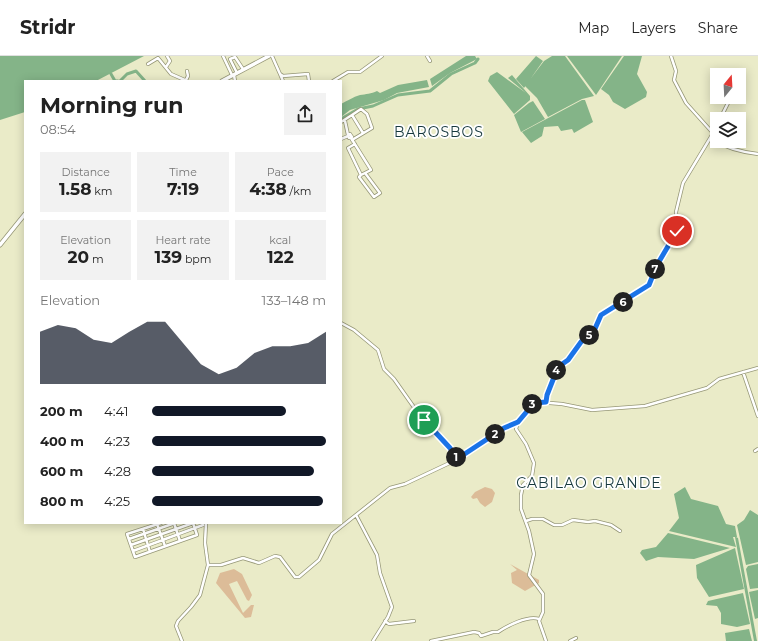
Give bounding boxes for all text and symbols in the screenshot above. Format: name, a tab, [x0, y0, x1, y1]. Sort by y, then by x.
text: Stridr	[20, 16, 76, 39]
text: Map	[578, 19, 609, 37]
text: Layers	[631, 19, 676, 37]
text: Share	[698, 19, 738, 37]
north arrow	[710, 68, 746, 104]
map controls	[710, 68, 746, 148]
text: Morning run	[40, 92, 183, 119]
button: share	[284, 93, 326, 135]
button: layers	[710, 112, 746, 148]
text: 08:54	[40, 121, 76, 137]
district label: BAROSBOS	[394, 123, 484, 141]
text: Distance	[62, 165, 110, 179]
text: Time	[169, 165, 197, 179]
text: Pace	[267, 165, 294, 179]
text: 1.58	[59, 179, 91, 199]
text: 7:19	[167, 179, 199, 199]
text: 4:38	[249, 179, 287, 199]
text: km	[91, 184, 112, 198]
text: /km	[287, 184, 312, 198]
pin	[660, 214, 694, 248]
icon: check	[666, 220, 688, 242]
text: Elevation	[60, 233, 111, 247]
text: Heart rate	[155, 233, 211, 247]
text: kcal	[269, 233, 291, 247]
text: 20	[68, 247, 89, 267]
text: 139	[154, 247, 182, 267]
text: 122	[267, 247, 294, 267]
text: m	[89, 252, 104, 266]
text: bpm	[182, 252, 212, 266]
pin: 7	[645, 259, 665, 279]
text: 7	[652, 262, 658, 276]
text: Elevation	[40, 292, 100, 308]
text: 133–148 m	[262, 292, 326, 308]
pin: 6	[613, 292, 633, 312]
text: 6	[619, 295, 627, 309]
pin: 5	[579, 325, 599, 345]
text: 5	[586, 328, 592, 342]
pin: 4	[546, 360, 566, 380]
text: 4	[552, 363, 560, 377]
pin: 3	[522, 394, 542, 414]
text: 3	[529, 397, 535, 411]
text: 200 m	[40, 403, 83, 419]
text: 4:41	[104, 403, 128, 419]
pin	[407, 403, 441, 437]
icon: arrive	[413, 409, 435, 431]
pin: 2	[485, 424, 505, 444]
text: 2	[492, 427, 498, 441]
text: 400 m	[40, 433, 84, 449]
text: 4:23	[104, 433, 130, 449]
pin: 1	[446, 447, 466, 467]
text: 1	[454, 450, 458, 464]
text: 600 m	[40, 463, 83, 479]
text: 4:28	[104, 463, 131, 479]
district label: CABILAO GRANDE	[516, 474, 662, 492]
text: 800 m	[40, 493, 84, 509]
text: 4:25	[104, 493, 130, 509]

